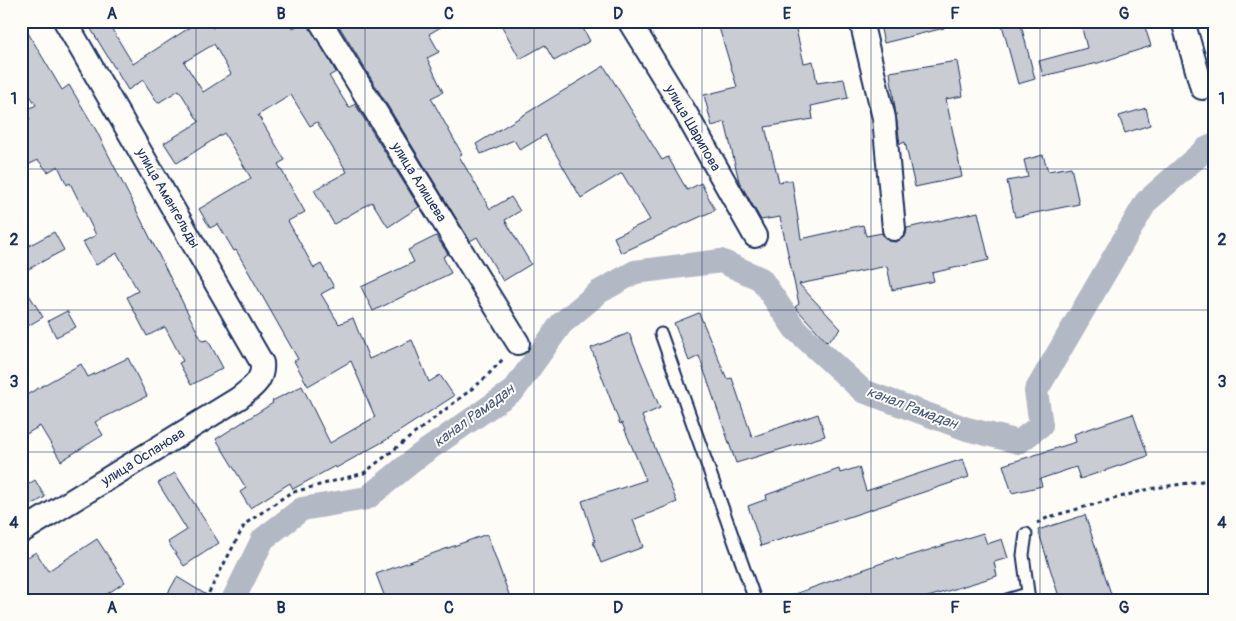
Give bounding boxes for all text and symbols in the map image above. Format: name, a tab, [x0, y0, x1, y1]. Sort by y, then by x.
text: A	[107, 4, 118, 24]
text: B	[276, 4, 286, 24]
text: C	[444, 4, 454, 24]
text: D	[613, 4, 623, 24]
text: E	[783, 4, 792, 24]
text: F	[950, 4, 960, 24]
text: G	[1119, 4, 1130, 24]
street label: улица Шарипова	[661, 81, 725, 174]
text: 1	[11, 89, 17, 109]
text: 1	[1219, 89, 1225, 109]
street label: улица Алишева	[387, 138, 450, 225]
street label: улица Амангельды	[132, 144, 204, 251]
text: 2	[10, 230, 19, 250]
text: 2	[1218, 230, 1227, 250]
text: 3	[10, 372, 19, 392]
text: 3	[1218, 372, 1227, 392]
water label: канал Рамадан	[430, 379, 519, 452]
water label: канал Рамадан	[864, 382, 961, 434]
street label: улица Оспанова	[97, 425, 188, 490]
text: 4	[9, 513, 19, 533]
text: 4	[1217, 513, 1227, 533]
text: A	[107, 598, 118, 618]
text: B	[276, 598, 286, 618]
text: C	[444, 598, 454, 618]
text: D	[613, 598, 623, 618]
text: E	[783, 598, 792, 618]
text: F	[950, 598, 960, 618]
text: G	[1119, 598, 1130, 618]

